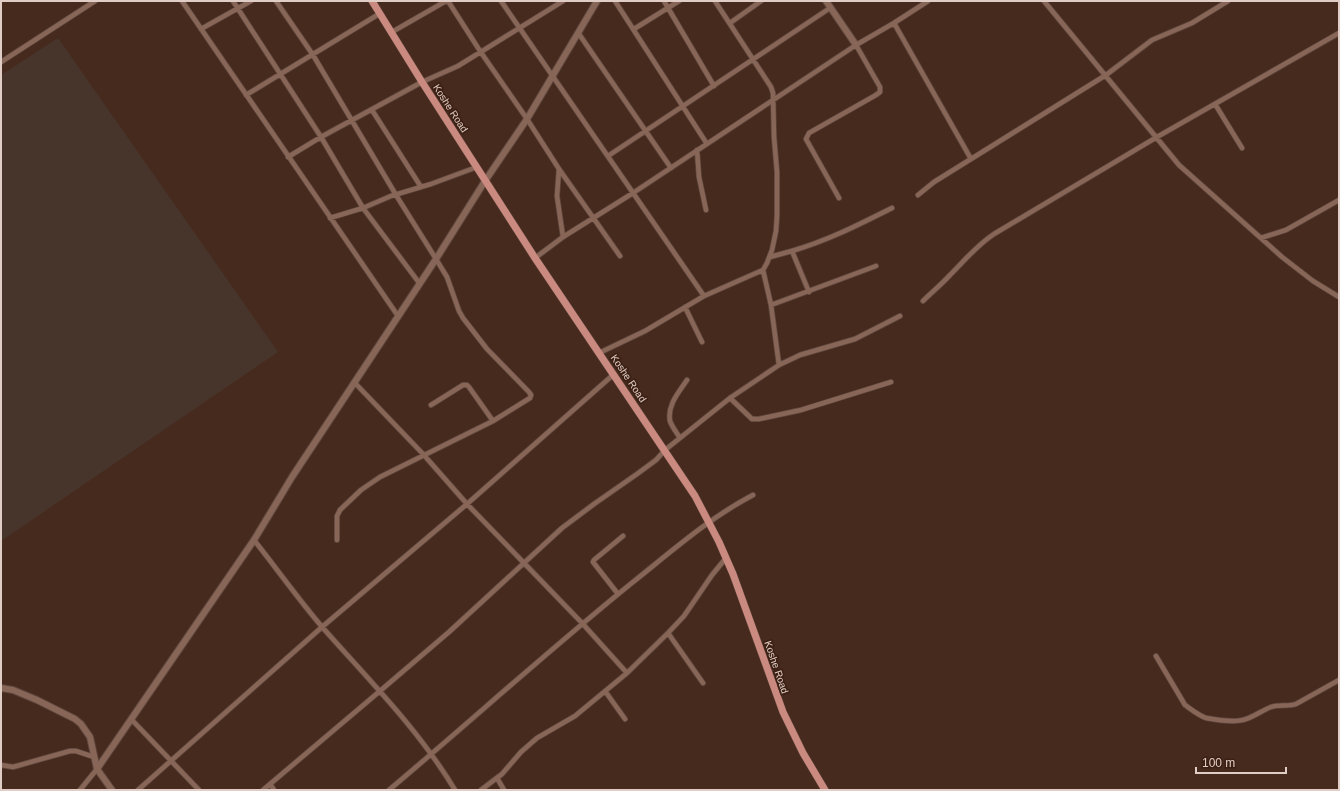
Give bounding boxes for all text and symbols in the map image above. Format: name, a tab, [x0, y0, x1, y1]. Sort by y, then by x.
street label: Koshe Road	[431, 82, 470, 134]
street label: Koshe Road	[609, 352, 649, 404]
street label: Koshe Road	[762, 639, 791, 695]
scale bar	[1196, 749, 1286, 775]
text: 100 m	[1202, 756, 1235, 770]

